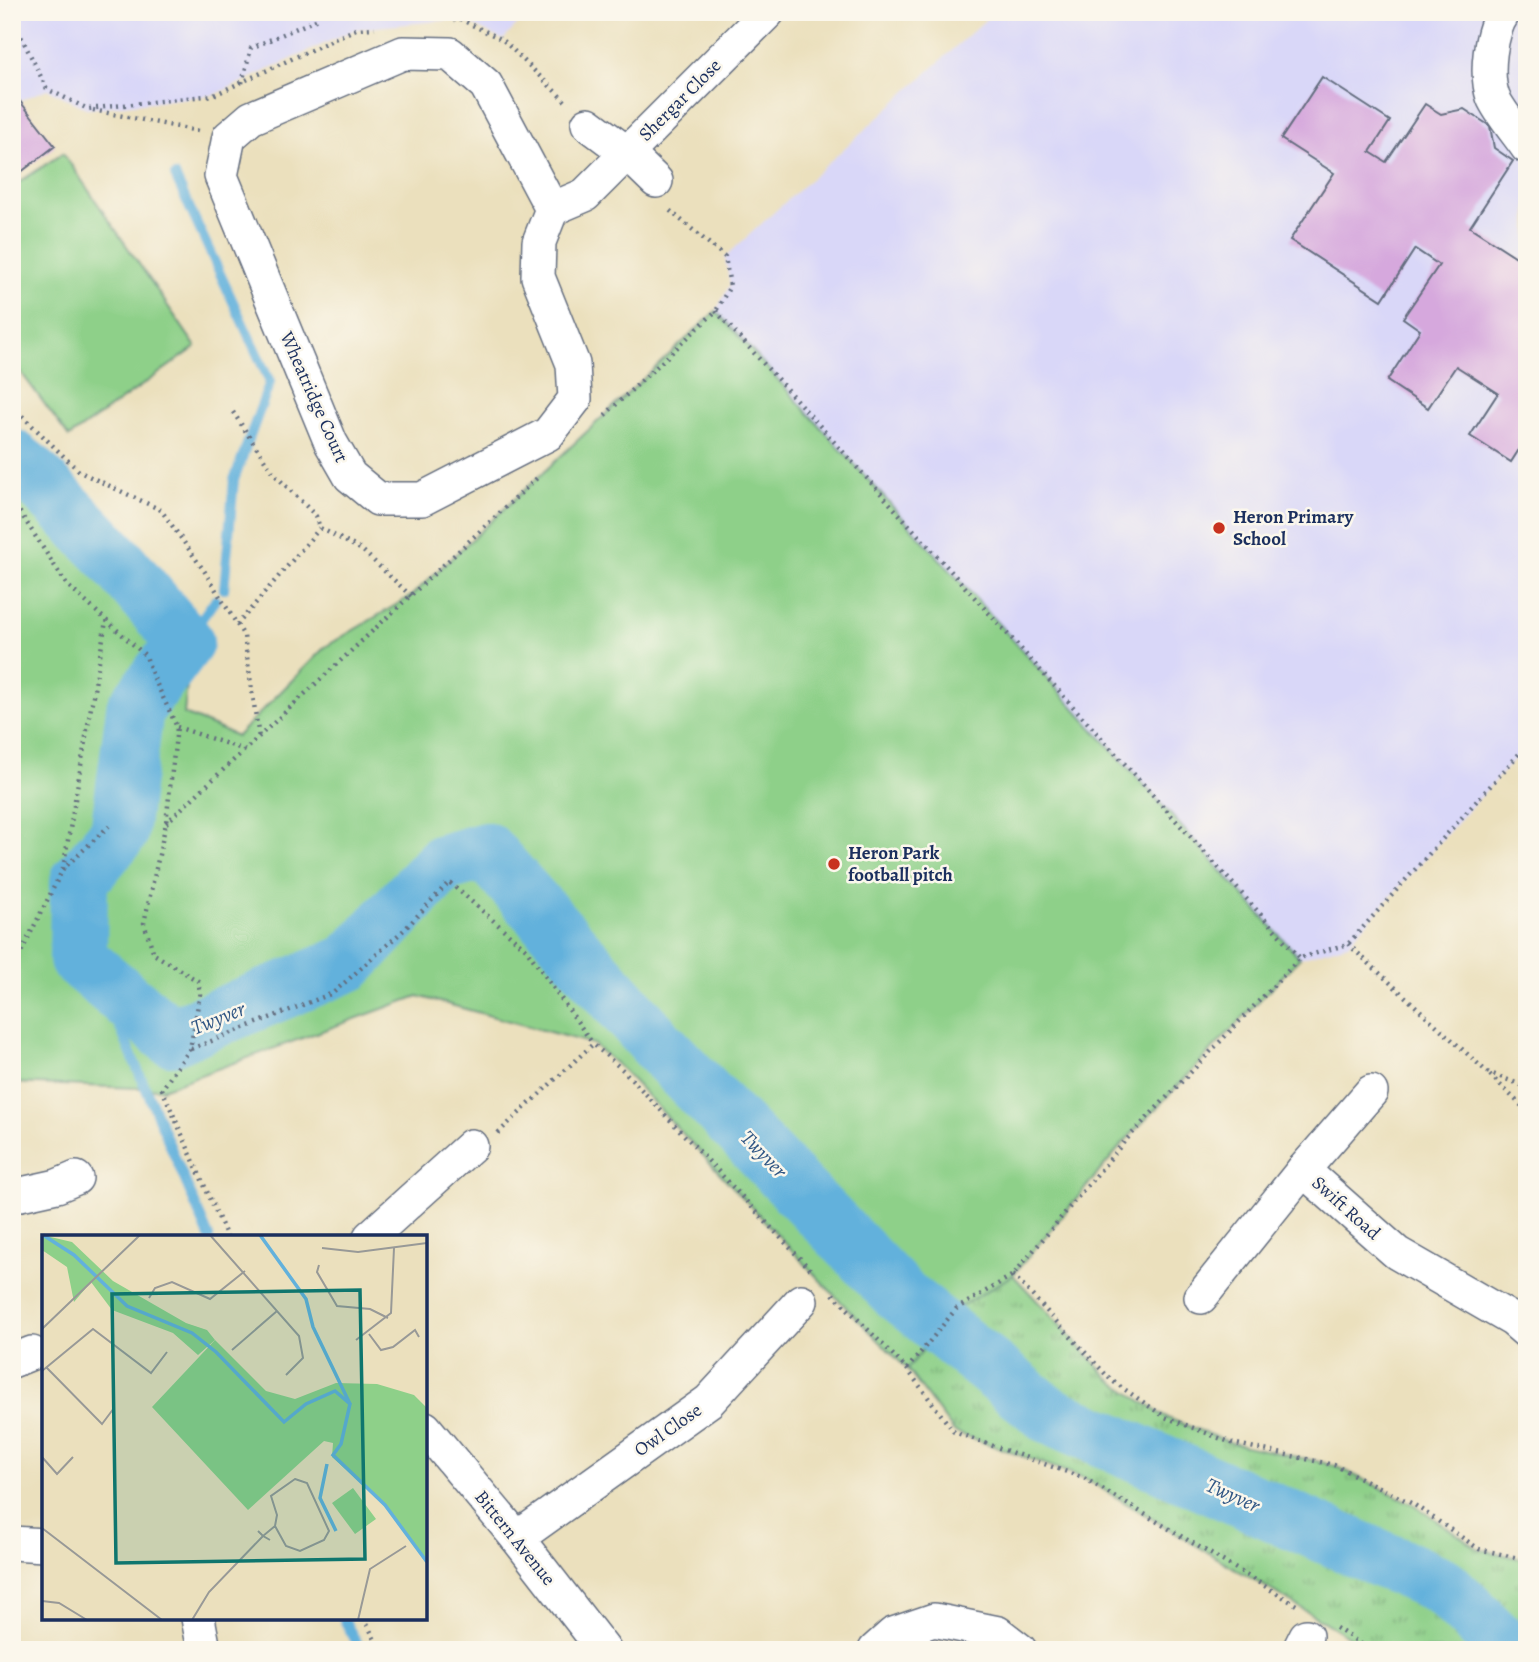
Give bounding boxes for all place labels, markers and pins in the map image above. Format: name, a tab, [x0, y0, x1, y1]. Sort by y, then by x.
place label: Heron Primary School	[1233, 504, 1354, 552]
marker: Heron Primary School	[1211, 520, 1227, 536]
place label: Heron Park football pitch	[848, 840, 953, 888]
marker: Heron Park football pitch	[826, 856, 842, 872]

